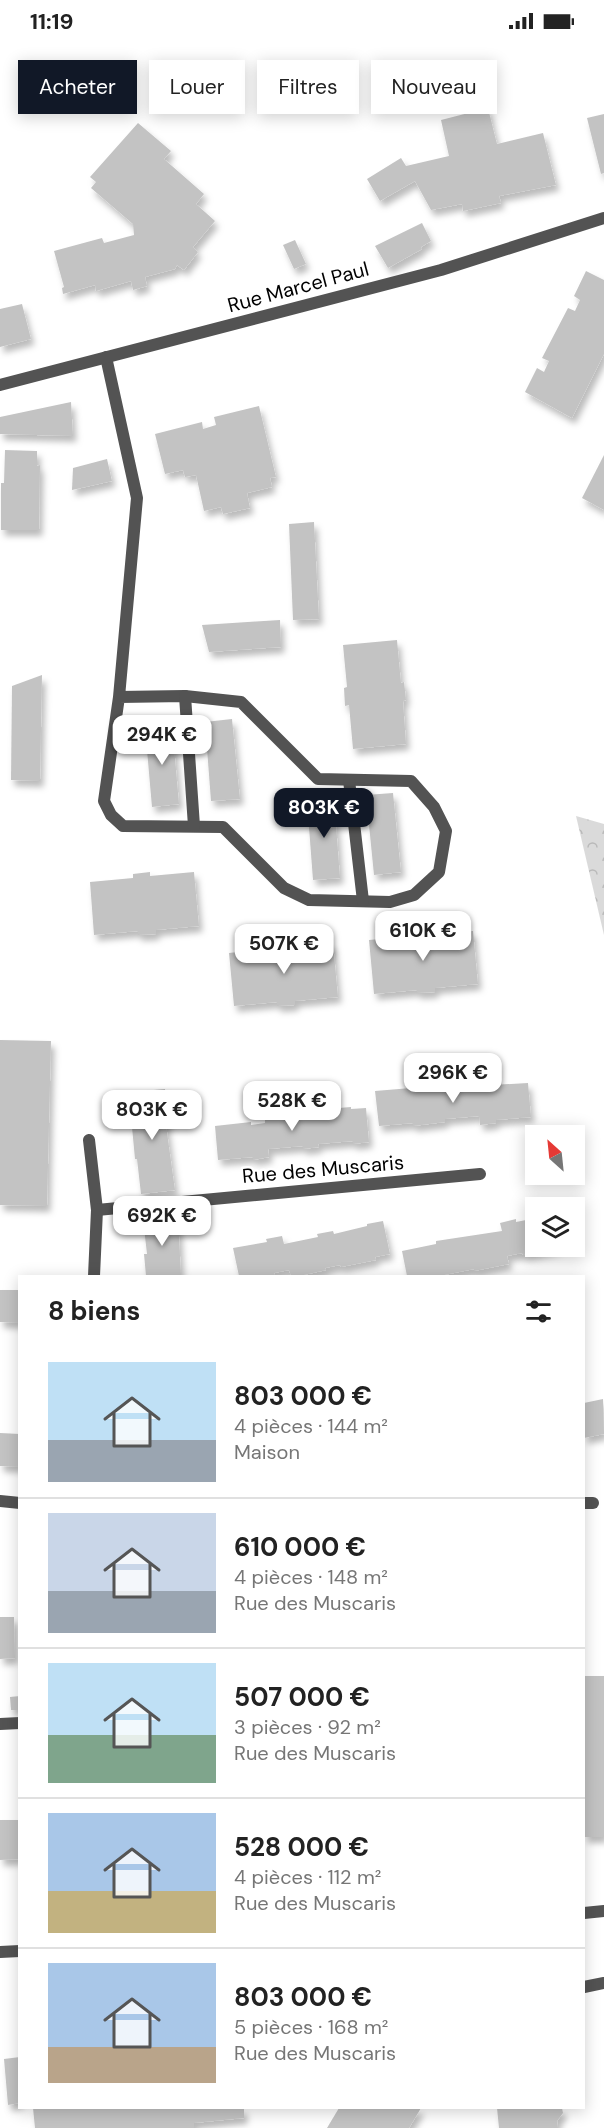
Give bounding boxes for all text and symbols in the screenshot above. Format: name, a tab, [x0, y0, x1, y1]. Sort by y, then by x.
text: 11:19	[30, 7, 74, 36]
chip: Acheter	[18, 60, 137, 114]
chip: Louer	[149, 60, 245, 114]
chip: Filtres	[257, 60, 359, 114]
chip: Nouveau	[371, 60, 497, 114]
street label: Rue Marcel Paul	[224, 256, 372, 318]
pin: 294K €	[113, 715, 211, 766]
text: 294K €	[127, 721, 197, 747]
pin: 803K €	[275, 788, 373, 839]
text: 803K €	[288, 794, 360, 820]
pin: 610K €	[374, 911, 472, 962]
text: 610K €	[389, 917, 457, 943]
pin: 507K €	[235, 924, 333, 975]
text: 507K €	[249, 930, 319, 956]
pin: 296K €	[404, 1053, 502, 1104]
text: 296K €	[418, 1059, 488, 1085]
pin: 528K €	[243, 1081, 341, 1132]
text: 528K €	[257, 1087, 327, 1113]
pin: 803K €	[103, 1090, 201, 1141]
text: 803K €	[116, 1096, 188, 1122]
north arrow	[525, 1125, 585, 1185]
map controls	[525, 1125, 585, 1257]
street label: Rue des Muscaris	[241, 1149, 405, 1189]
pin: 692K €	[113, 1196, 211, 1247]
button: layers	[525, 1197, 585, 1257]
text: 692K €	[127, 1202, 197, 1228]
text: 8 biens	[48, 1294, 140, 1328]
icon: filters	[522, 1295, 555, 1328]
text: 803 000 €	[234, 1379, 372, 1413]
icon: home	[96, 1386, 168, 1458]
text: 4 pièces · 144 m²	[234, 1413, 388, 1439]
text: Maison	[234, 1439, 300, 1465]
text: 610 000 €	[234, 1530, 366, 1564]
icon: home	[96, 1537, 168, 1609]
text: 4 pièces · 148 m²	[234, 1564, 388, 1590]
text: Rue des Muscaris	[234, 1590, 396, 1616]
text: 507 000 €	[234, 1680, 370, 1714]
icon: home	[96, 1687, 168, 1759]
text: 3 pièces · 92 m²	[234, 1714, 381, 1740]
text: Rue des Muscaris	[234, 1740, 396, 1766]
text: 528 000 €	[234, 1830, 369, 1864]
icon: home	[96, 1837, 168, 1909]
text: 4 pièces · 112 m²	[234, 1864, 381, 1890]
text: Rue des Muscaris	[234, 1890, 396, 1916]
text: 803 000 €	[234, 1980, 372, 2014]
icon: home	[96, 1987, 168, 2059]
text: 5 pièces · 168 m²	[234, 2014, 388, 2040]
text: Rue des Muscaris	[234, 2040, 396, 2066]

